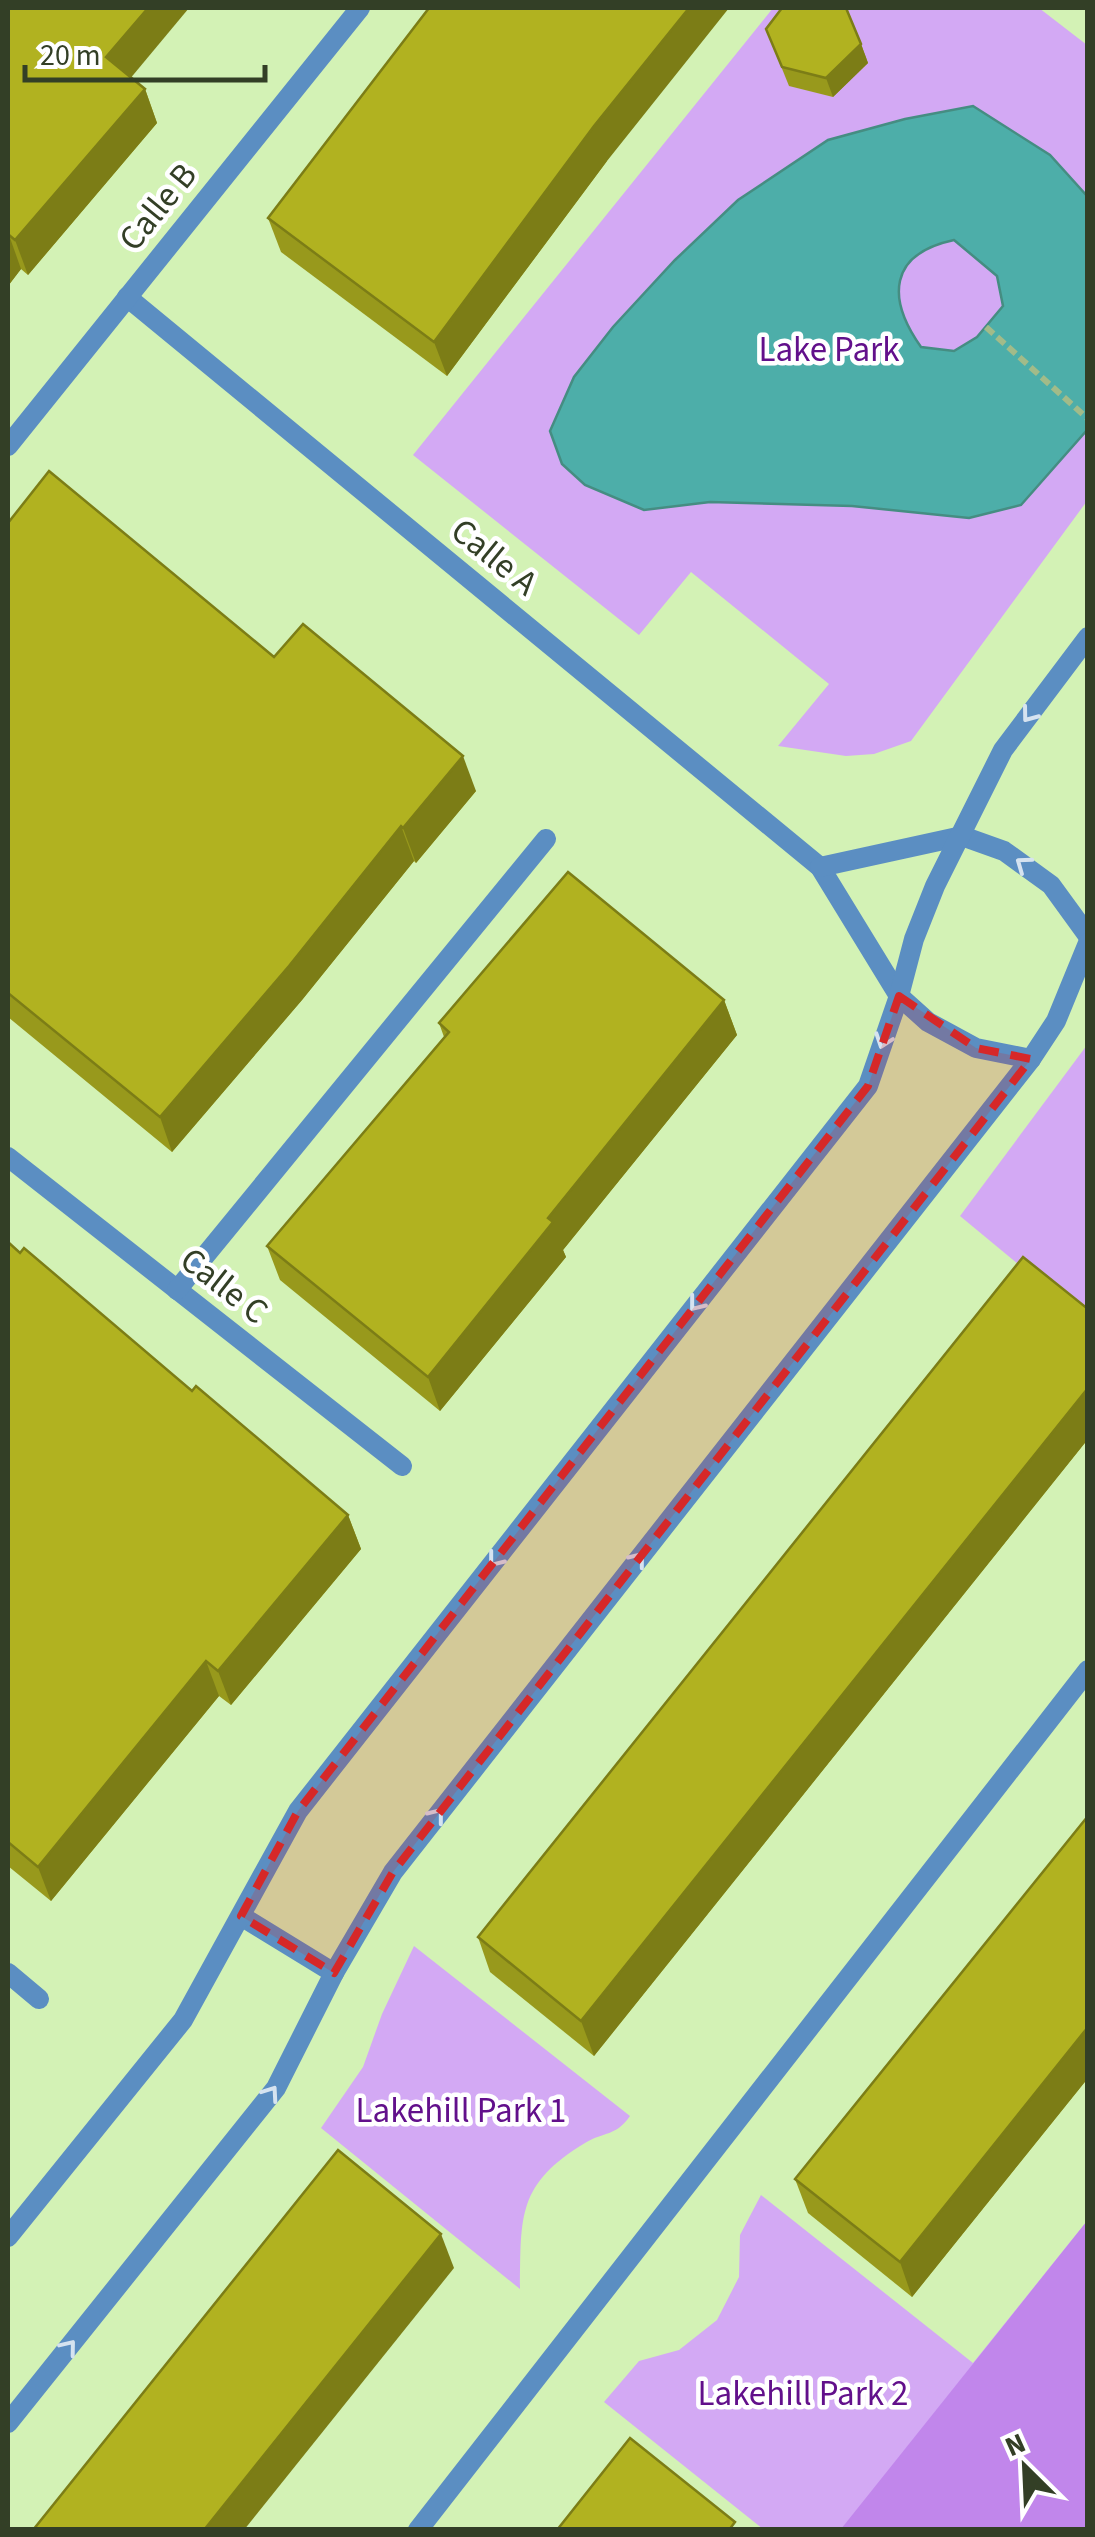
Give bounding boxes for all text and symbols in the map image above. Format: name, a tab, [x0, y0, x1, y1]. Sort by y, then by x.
scale bar	[25, 20, 265, 82]
text: 20 m	[40, 34, 101, 77]
street label: Calle B	[107, 152, 209, 262]
park label: Lake Park	[758, 325, 900, 375]
street label: Calle A	[440, 506, 548, 608]
one-way arrow	[1024, 704, 1041, 722]
one-way arrow	[1016, 859, 1034, 876]
one-way arrow	[875, 1032, 895, 1049]
street label: Calle C	[169, 1236, 279, 1336]
one-way arrow	[690, 1293, 708, 1311]
one-way arrow	[490, 1549, 507, 1567]
one-way arrow	[627, 1553, 644, 1571]
one-way arrow	[426, 1808, 443, 1826]
one-way arrow	[259, 2086, 277, 2104]
park label: Lakehill Park 1	[355, 2086, 567, 2136]
one-way arrow	[57, 2340, 75, 2358]
park label: Lakehill Park 2	[697, 2369, 909, 2419]
north arrow	[975, 2417, 1075, 2517]
text: N	[999, 2423, 1032, 2467]

